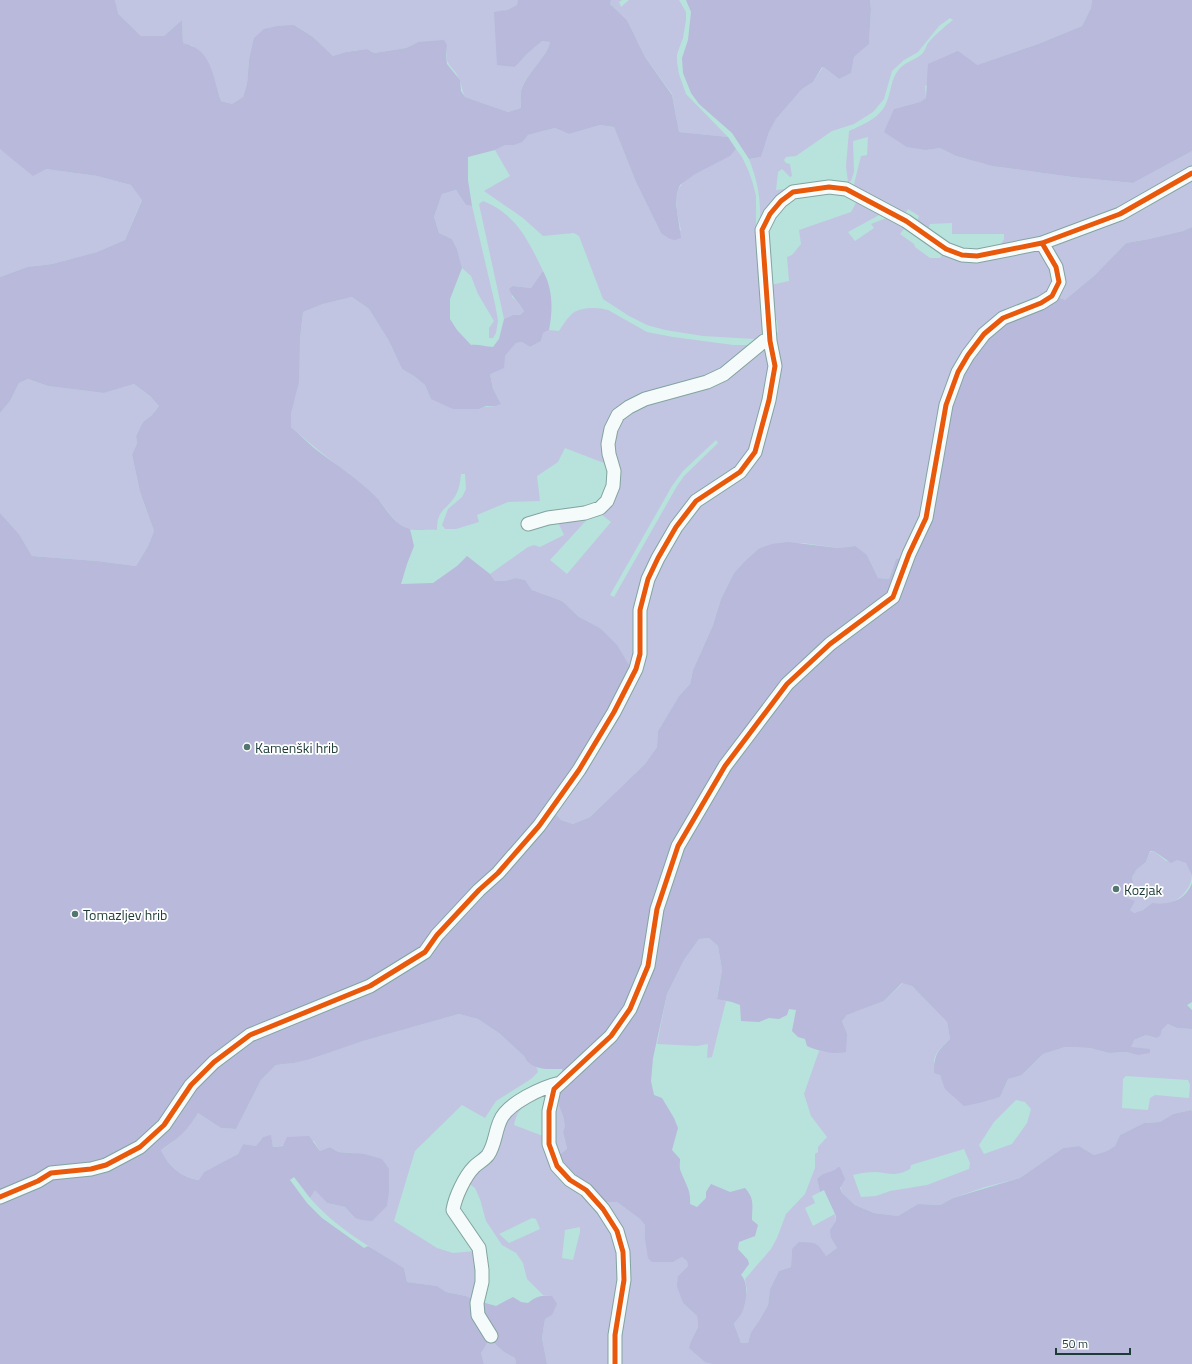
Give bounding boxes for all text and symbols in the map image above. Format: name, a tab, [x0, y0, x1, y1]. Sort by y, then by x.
place label: Kamenški hrib	[255, 737, 338, 758]
marker: Kamenški hrib	[242, 742, 252, 752]
place label: Kozjak	[1124, 879, 1163, 900]
marker: Kozjak	[1111, 884, 1121, 894]
place label: Tomazljev hrib	[83, 904, 167, 925]
marker: Tomazljev hrib	[70, 909, 80, 919]
scale bar	[1056, 1330, 1130, 1356]
text: 50 m	[1062, 1334, 1088, 1353]

